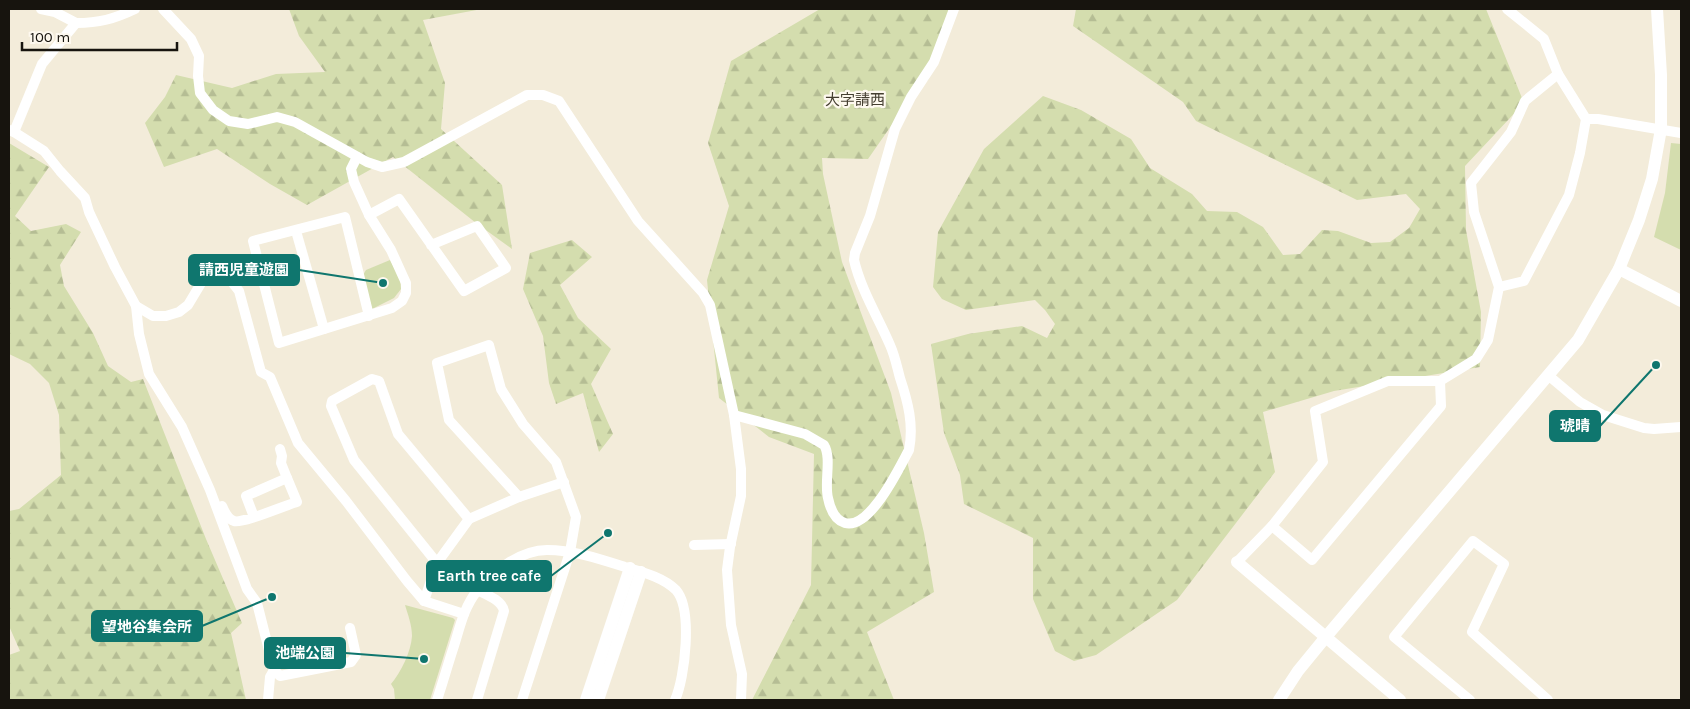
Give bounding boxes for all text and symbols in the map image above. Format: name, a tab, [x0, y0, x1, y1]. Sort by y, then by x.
scale bar	[22, 20, 178, 52]
text: 100 m	[30, 28, 70, 46]
district label: 大字請西	[825, 91, 885, 109]
callout: 請西児童遊園	[189, 255, 299, 285]
text: 請西児童遊園	[199, 261, 289, 279]
callout: 琥晴	[1550, 411, 1600, 441]
text: 琥晴	[1560, 417, 1590, 435]
callout: Earth tree cafe	[427, 561, 551, 591]
text: Earth tree cafe	[437, 567, 541, 585]
callout: 望地谷集会所	[92, 611, 202, 641]
text: 望地谷集会所	[102, 618, 192, 636]
callout: 池端公園	[265, 638, 345, 668]
text: 池端公園	[275, 644, 335, 662]

